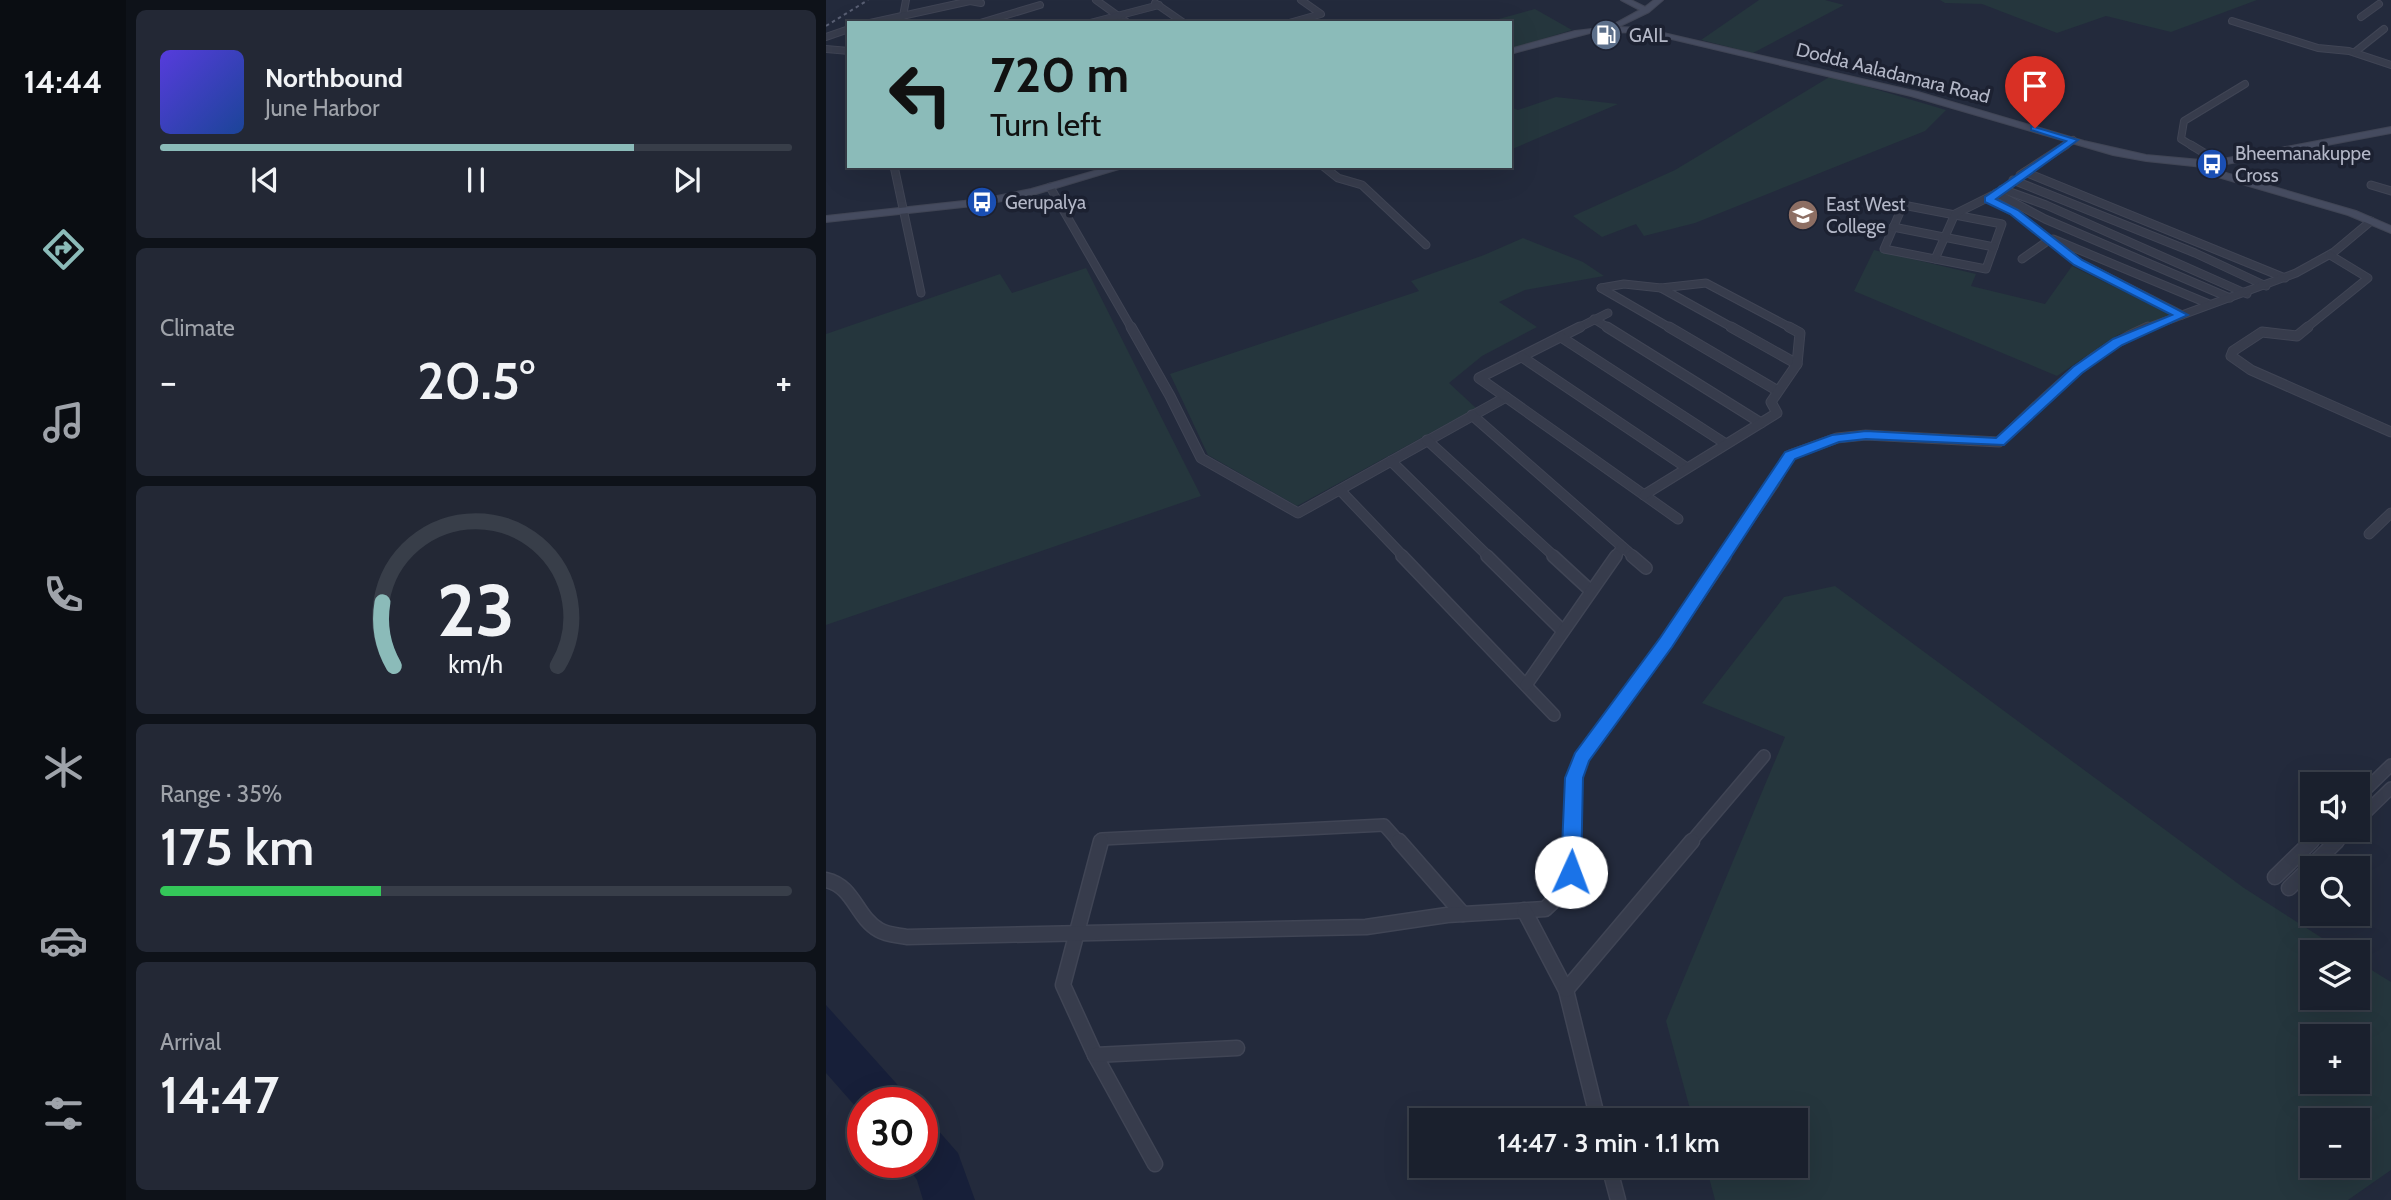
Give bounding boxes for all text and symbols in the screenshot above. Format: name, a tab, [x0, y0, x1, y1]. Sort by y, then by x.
fuel station icon: GAIL	[1589, 18, 1623, 52]
place label: GAIL	[1629, 24, 1668, 47]
street label: Dodda Aaladamara Road	[1794, 38, 1992, 108]
text: 720 m	[990, 45, 1129, 104]
icon: left	[875, 49, 966, 140]
pin	[2005, 56, 2065, 128]
text: 14:44	[24, 62, 102, 101]
text: Northbound	[265, 62, 403, 94]
icon: arrive	[2016, 67, 2054, 105]
text: June Harbor	[265, 94, 379, 122]
text: Turn left	[990, 105, 1101, 144]
place label: Bheemanakuppe Cross	[2235, 142, 2371, 187]
bus stop icon: Bheemanakuppe Cross	[2195, 147, 2229, 181]
icon: previous	[246, 161, 284, 199]
icon: pause	[457, 161, 495, 199]
icon: next	[668, 161, 706, 199]
bus stop icon: Gerupalya	[965, 185, 999, 219]
place label: Gerupalya	[1005, 191, 1086, 214]
place label: East West College	[1826, 193, 1906, 238]
school or university icon: East West College	[1786, 198, 1820, 232]
icon: directions	[39, 225, 88, 274]
text: Climate	[160, 314, 235, 342]
text: 20.5°	[417, 349, 535, 412]
text: −	[160, 358, 177, 405]
text: +	[775, 358, 792, 405]
icon: music	[39, 398, 88, 447]
text: 23	[437, 566, 515, 654]
icon: phone	[39, 570, 88, 619]
text: km/h	[449, 649, 503, 679]
icon: climate	[39, 743, 88, 792]
map controls	[2300, 772, 2370, 1178]
button: sound	[2300, 772, 2370, 842]
text: Range · 35%	[160, 780, 282, 808]
text: 175 km	[160, 815, 314, 878]
position arrow	[1534, 835, 1608, 909]
button: search	[2300, 856, 2370, 926]
icon: car	[39, 916, 88, 965]
button: layers	[2300, 940, 2370, 1010]
button: +	[2300, 1024, 2370, 1094]
text: Arrival	[160, 1028, 221, 1056]
text: 14:47	[160, 1063, 279, 1126]
speed limit sign: 30	[847, 1087, 938, 1178]
icon: filters	[39, 1089, 88, 1138]
button: −	[2300, 1108, 2370, 1178]
text: 14:47 · 3 min · 1.1 km	[1497, 1127, 1720, 1159]

